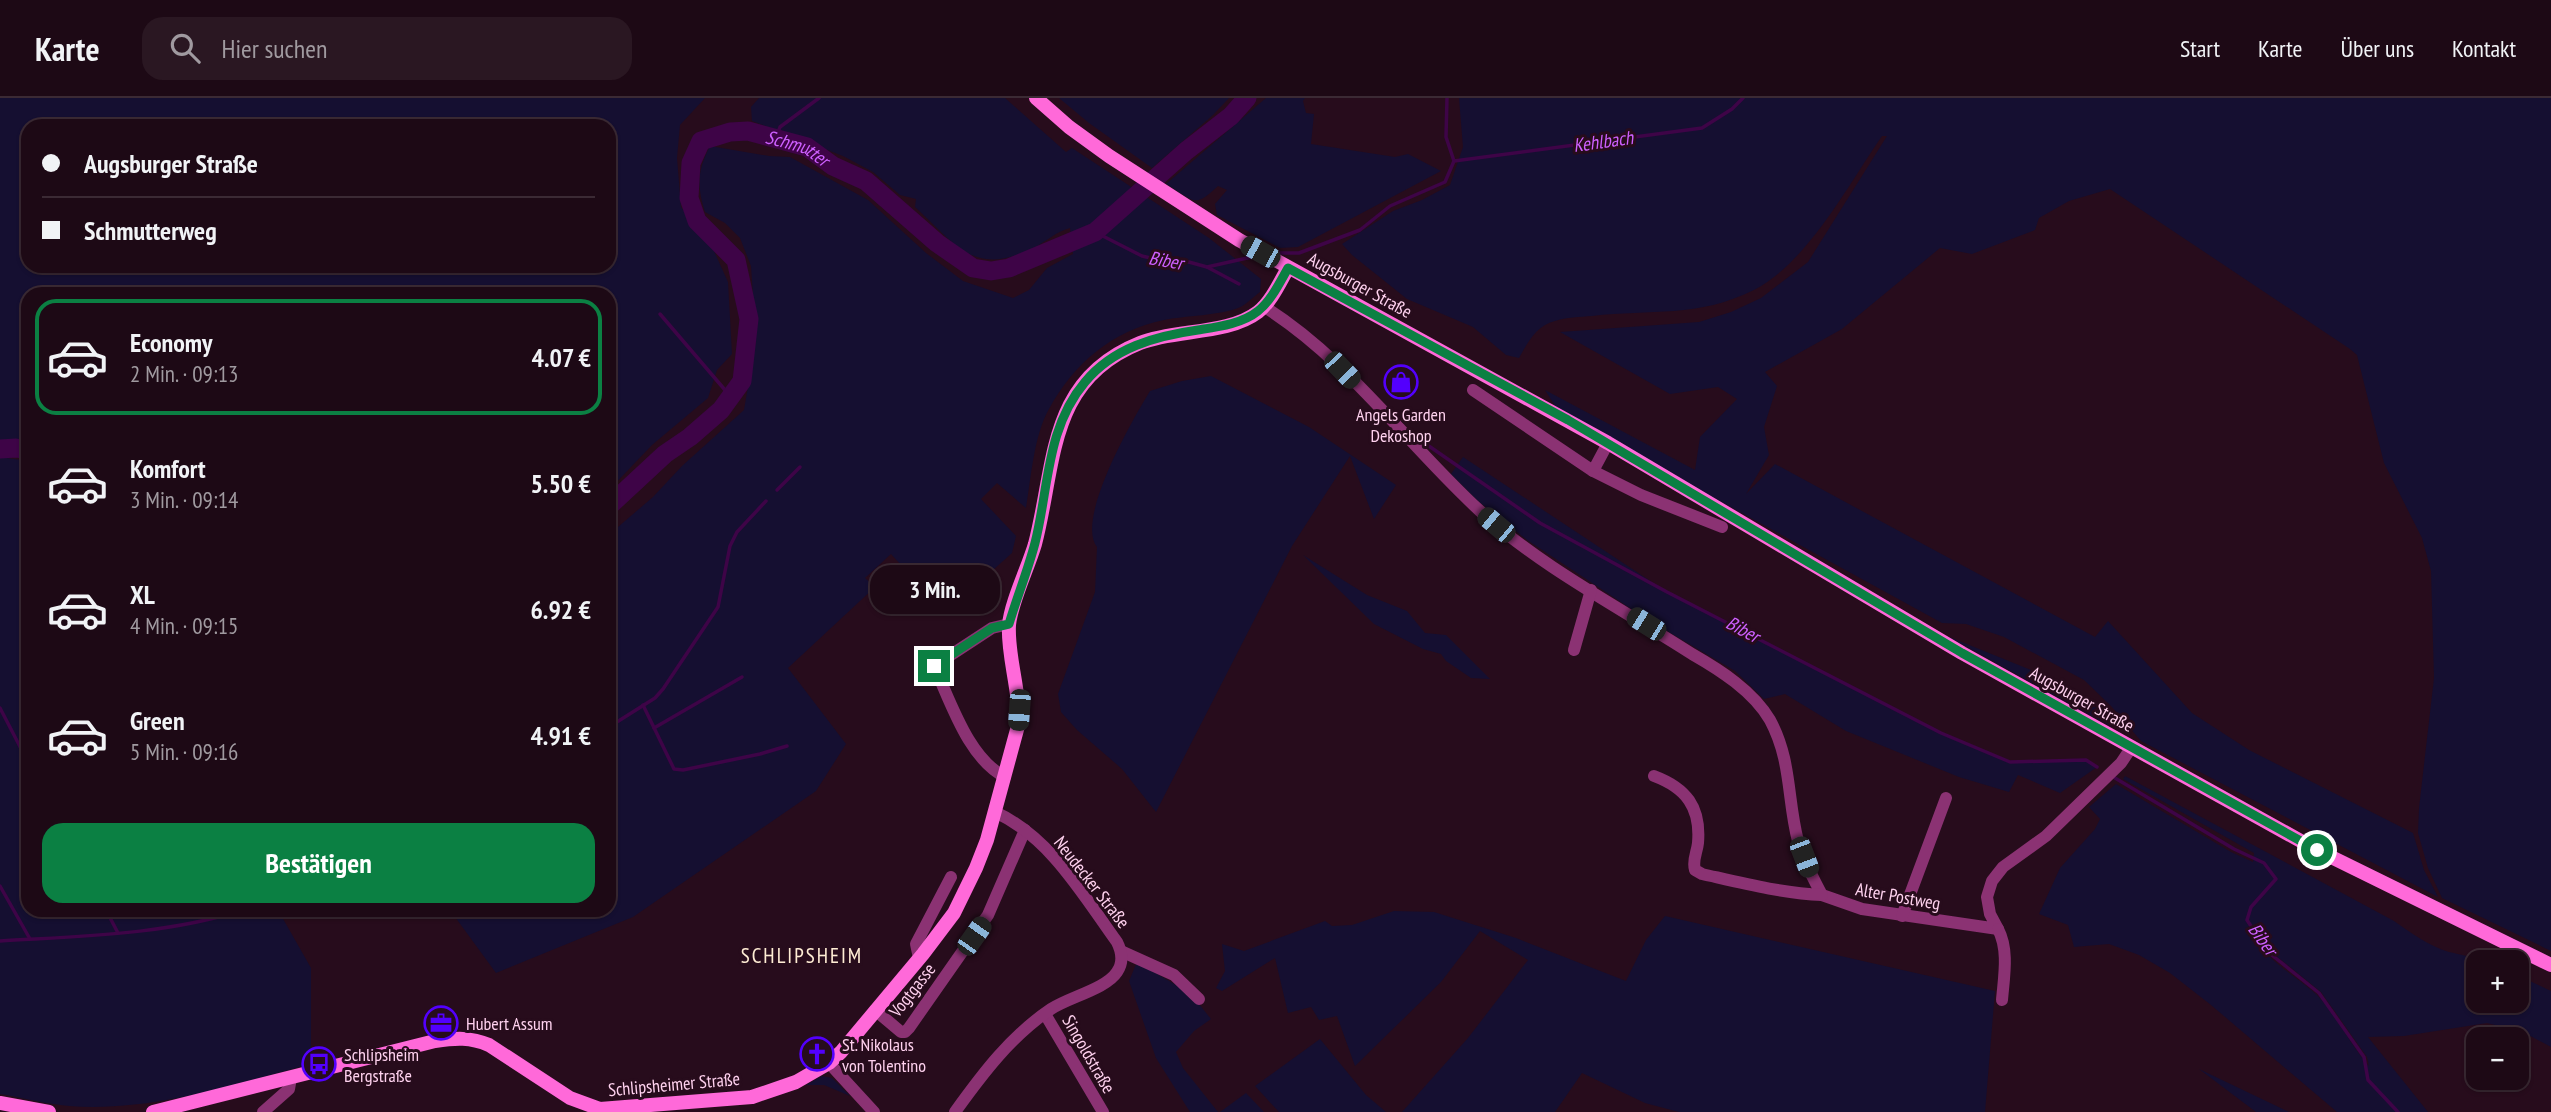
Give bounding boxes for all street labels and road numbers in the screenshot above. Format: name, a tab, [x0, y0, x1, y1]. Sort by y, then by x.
street label: Augsburger Straße	[1304, 247, 1416, 323]
street label: Augsburger Straße	[2026, 661, 2138, 737]
street label: Neudecker Straße	[1049, 831, 1135, 933]
street label: Alter Postweg	[1854, 877, 1942, 915]
street label: Vogtgasse	[883, 958, 940, 1022]
street label: Singoldstraße	[1057, 1011, 1121, 1097]
street label: Schlipsheimer Straße	[607, 1067, 741, 1101]

